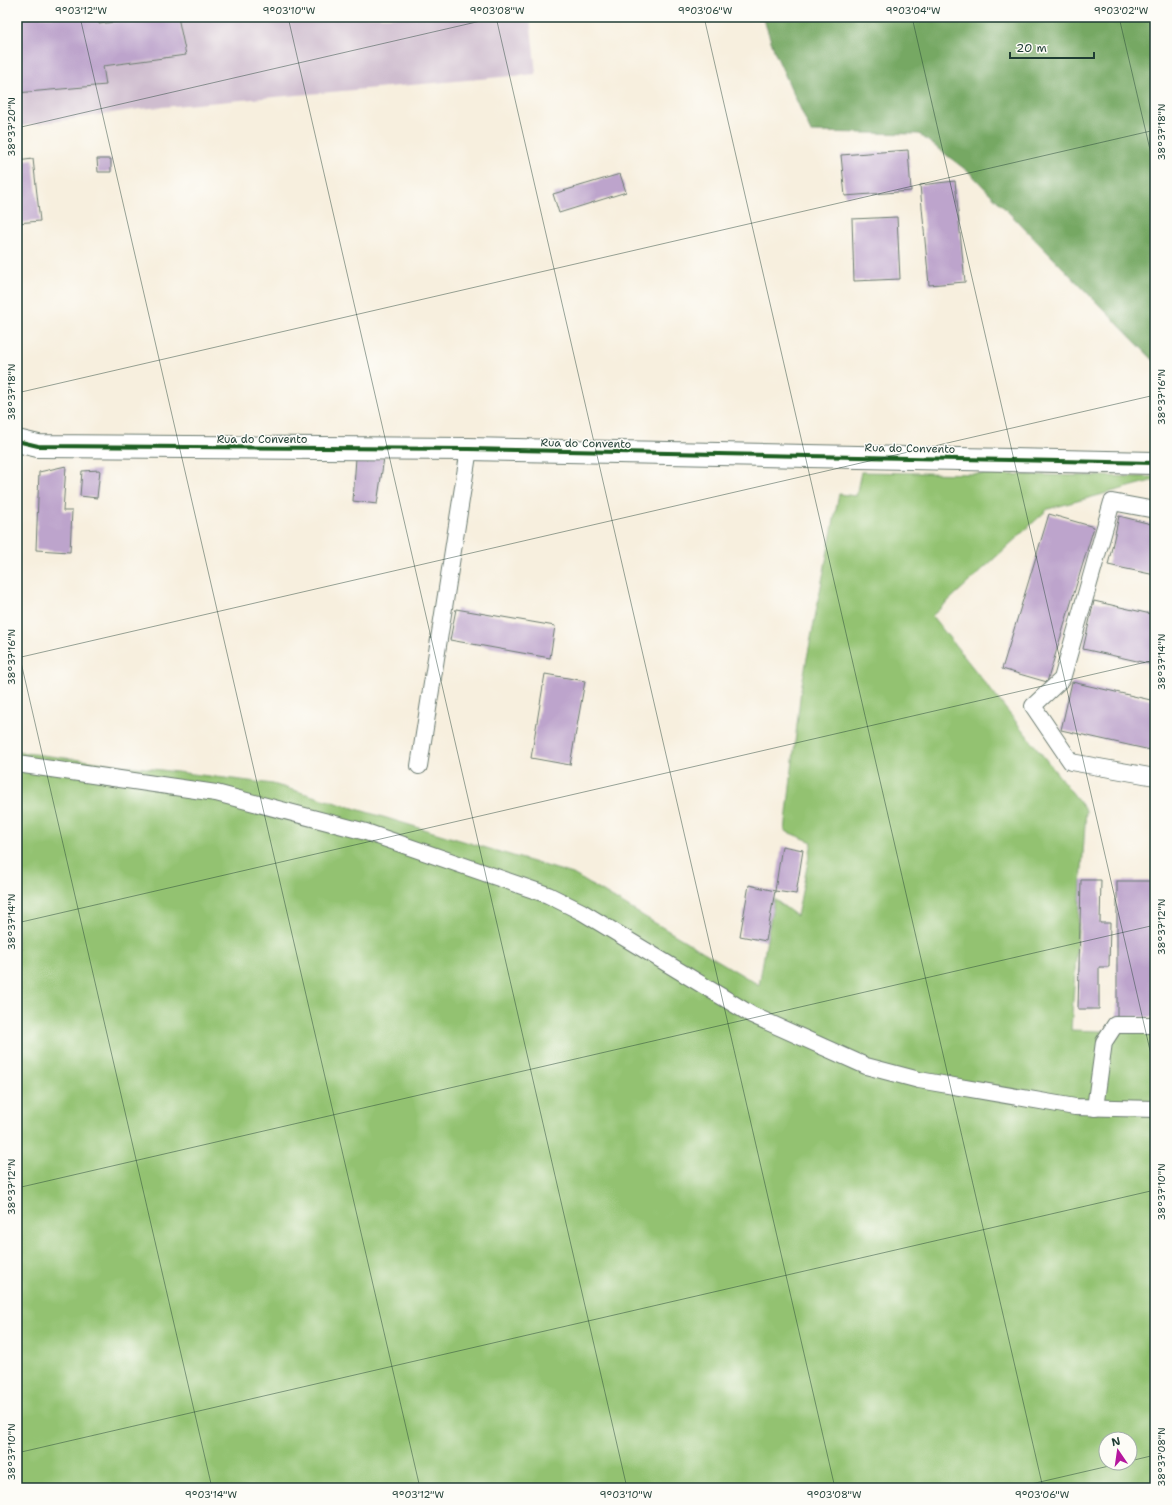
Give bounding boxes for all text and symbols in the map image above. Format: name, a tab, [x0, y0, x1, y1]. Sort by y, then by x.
text: 9°03'12"W	[55, 4, 108, 17]
text: 9°03'10"W	[263, 4, 316, 17]
text: 9°03'08"W	[469, 4, 525, 17]
text: 9°03'06"W	[678, 4, 733, 17]
text: 9°03'04"W	[885, 4, 941, 17]
text: 9°03'02"W	[1094, 4, 1149, 17]
scale bar	[1010, 34, 1094, 60]
text: 20 m	[1016, 40, 1047, 56]
text: 38°37'20"N	[5, 97, 18, 157]
text: 38°37'18"N	[1155, 104, 1168, 160]
text: 38°37'18"N	[5, 364, 18, 420]
text: 38°37'16"N	[1155, 369, 1168, 425]
street label: Rua do Convento	[217, 432, 308, 447]
street label: Rua do Convento	[541, 435, 632, 452]
street label: Rua do Convento	[865, 440, 956, 457]
text: 38°37'16"N	[5, 629, 18, 685]
text: 38°37'14"N	[1155, 634, 1168, 690]
text: 38°37'14"N	[5, 894, 18, 950]
text: 38°37'12"N	[1155, 899, 1168, 955]
text: 38°37'12"N	[5, 1159, 18, 1215]
text: 38°37'10"N	[1155, 1163, 1168, 1221]
text: 38°37'10"N	[5, 1423, 18, 1481]
text: 38°37'08"N	[1155, 1427, 1168, 1487]
north arrow	[1098, 1431, 1138, 1471]
text: N	[1110, 1433, 1122, 1450]
text: 9°03'14"W	[185, 1488, 238, 1501]
text: 9°03'12"W	[392, 1488, 445, 1501]
text: 9°03'10"W	[600, 1488, 653, 1501]
text: 9°03'08"W	[806, 1488, 862, 1501]
text: 9°03'06"W	[1015, 1488, 1070, 1501]

